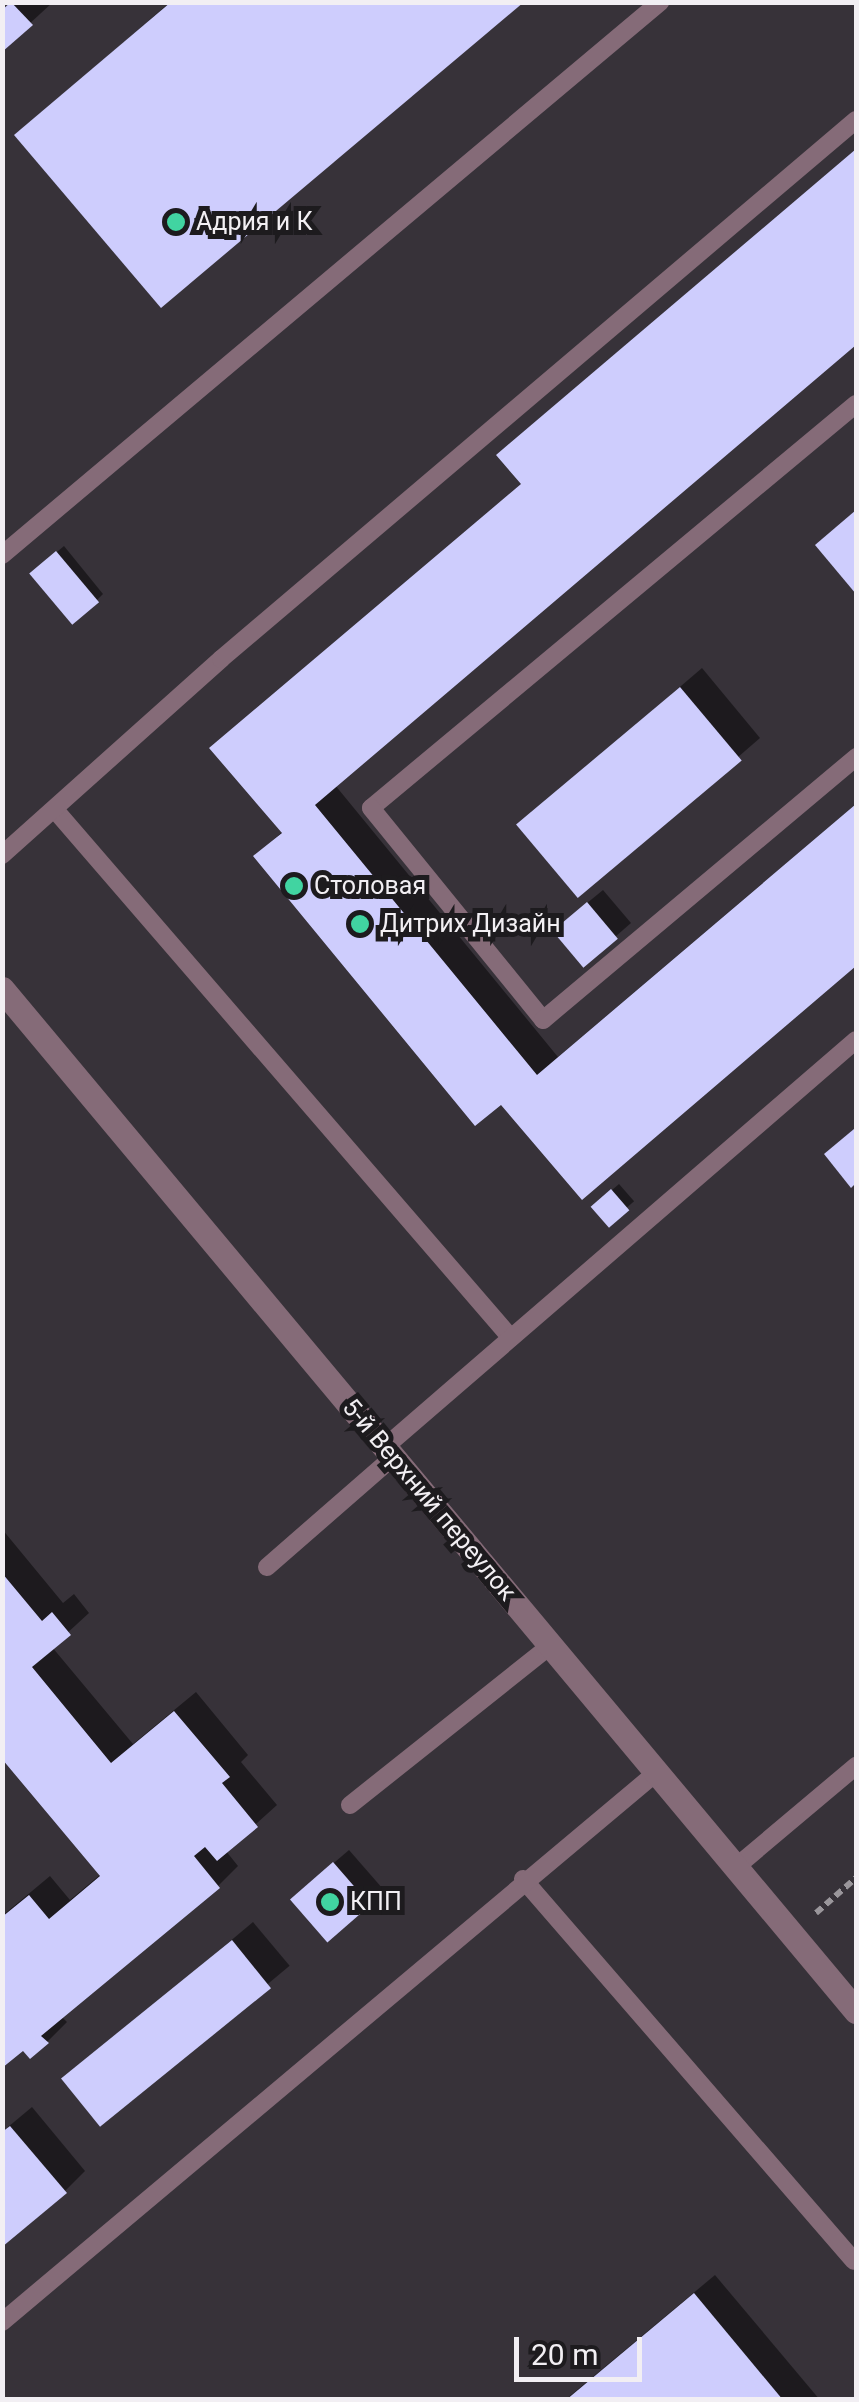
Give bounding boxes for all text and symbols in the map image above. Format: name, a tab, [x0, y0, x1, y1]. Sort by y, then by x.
place label: Адрия и К	[196, 207, 312, 237]
marker: Адрия и К	[165, 211, 187, 233]
place label: Столовая	[314, 871, 426, 901]
marker: Столовая	[283, 875, 305, 897]
place label: Дитрих Дизайн	[380, 909, 561, 939]
marker: Дитрих Дизайн	[349, 913, 371, 935]
street label: 5-й Верхний переулок	[336, 1393, 522, 1607]
place label: КПП	[350, 1887, 402, 1917]
marker: КПП	[319, 1891, 341, 1913]
scale bar	[519, 2317, 646, 2379]
text: 20 m	[531, 2337, 598, 2372]

